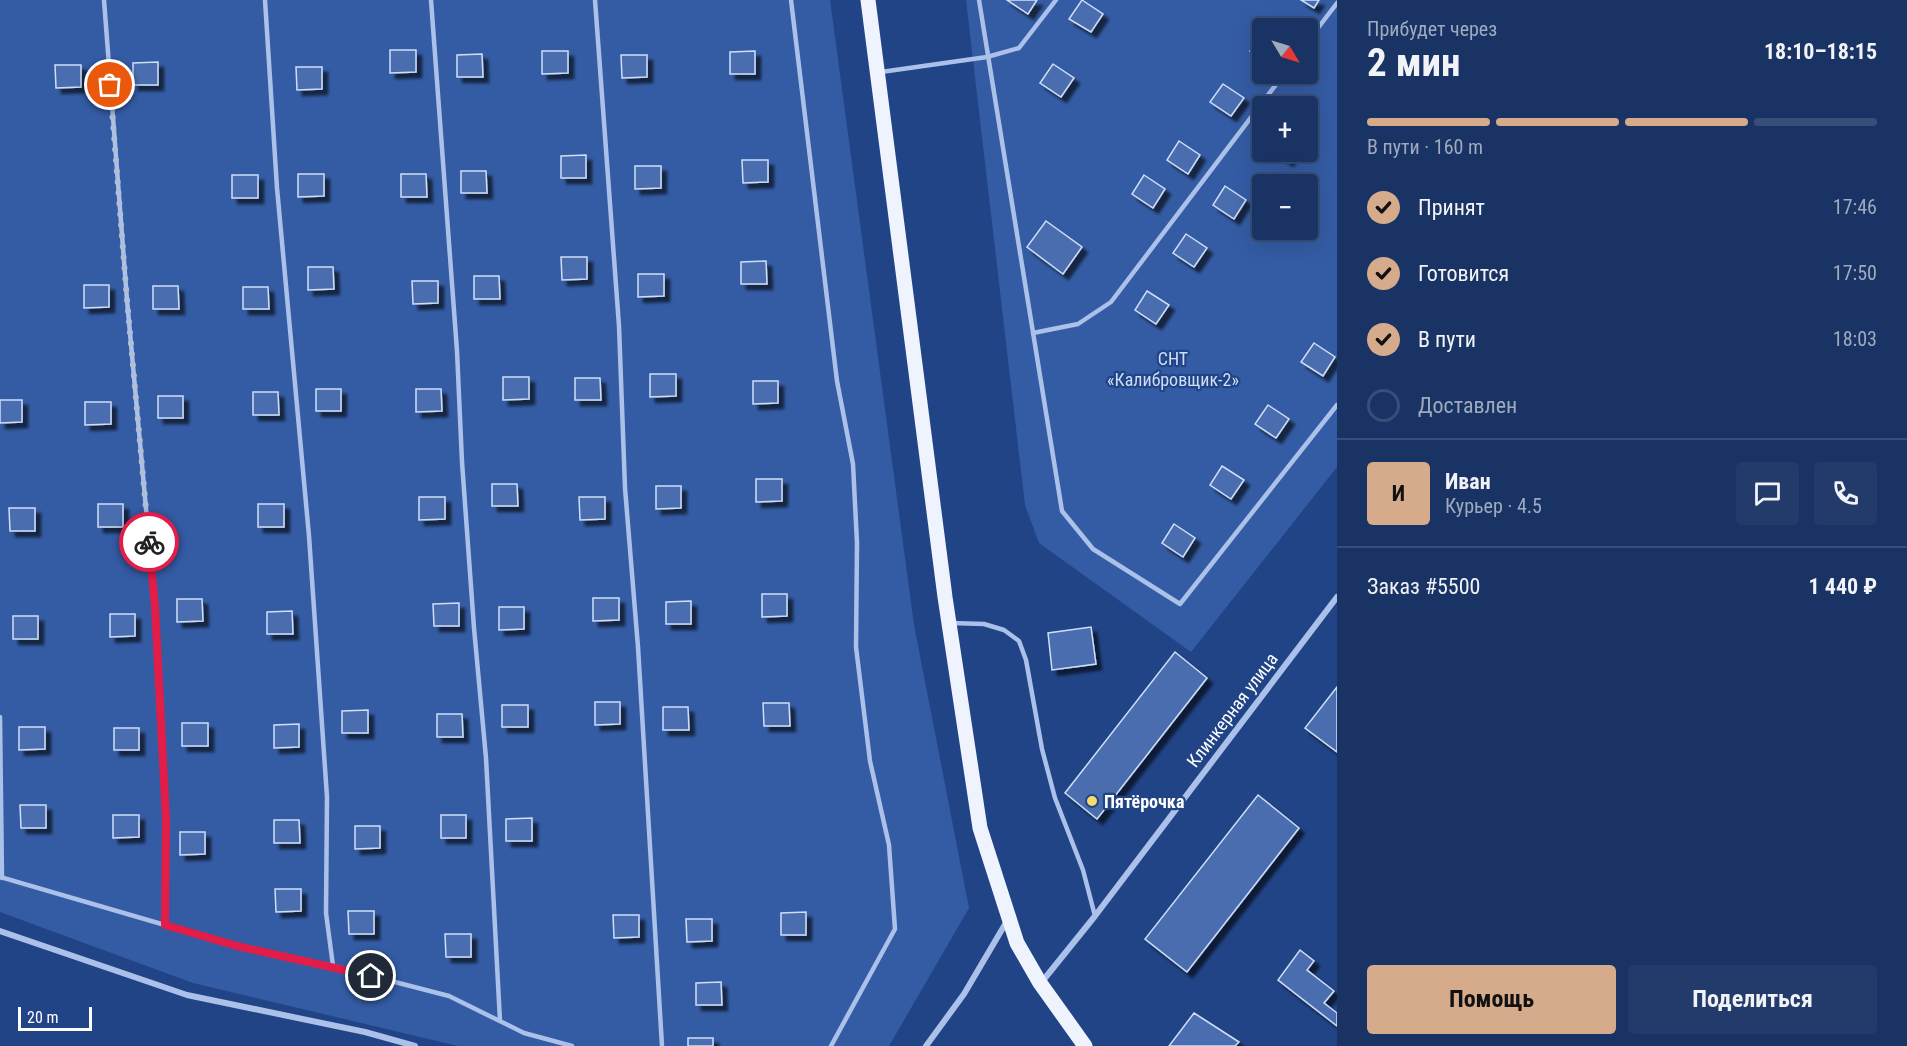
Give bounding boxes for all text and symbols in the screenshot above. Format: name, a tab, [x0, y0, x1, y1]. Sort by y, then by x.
text: Прибудет через	[1367, 17, 1497, 41]
north arrow	[1252, 18, 1318, 84]
map controls	[1252, 18, 1318, 240]
text: 18:10–18:15	[1764, 39, 1877, 64]
text: 2 мин	[1367, 40, 1461, 86]
pin	[84, 59, 135, 110]
icon: bag	[93, 68, 126, 101]
button: +	[1252, 96, 1318, 162]
text: В пути · 160 m	[1367, 135, 1483, 159]
button: −	[1252, 174, 1318, 240]
icon: check	[1367, 191, 1400, 224]
text: Принят	[1418, 195, 1485, 220]
text: 17:46	[1833, 195, 1877, 219]
icon: check	[1367, 257, 1400, 290]
text: Готовится	[1418, 261, 1509, 286]
text: 17:50	[1833, 261, 1877, 285]
icon: check	[1367, 323, 1400, 356]
text: В пути	[1418, 327, 1476, 352]
text: 18:03	[1833, 327, 1877, 351]
park label: СНТ «Калибровщик-2»	[1107, 348, 1239, 390]
text: Доставлен	[1418, 393, 1517, 418]
button: chat	[1736, 462, 1799, 525]
button: phone	[1814, 462, 1877, 525]
text: Иван	[1445, 469, 1491, 494]
text: И	[1392, 481, 1405, 506]
text: Курьер · 4.5	[1445, 494, 1542, 518]
courier	[119, 512, 179, 572]
icon: bike	[133, 526, 166, 559]
text: Заказ #5500	[1367, 574, 1480, 599]
text: 1 440 ₽	[1809, 574, 1877, 599]
street label: Клинкерная улица	[1182, 649, 1282, 771]
place label: Пятёрочка	[1104, 791, 1184, 812]
marker: Пятёрочка	[1085, 794, 1099, 808]
pin	[345, 950, 396, 1001]
icon: home	[354, 959, 387, 992]
button: Помощь	[1367, 965, 1616, 1034]
button: Поделиться	[1628, 965, 1877, 1034]
scale bar	[18, 1004, 92, 1032]
text: 20 m	[27, 1008, 59, 1027]

